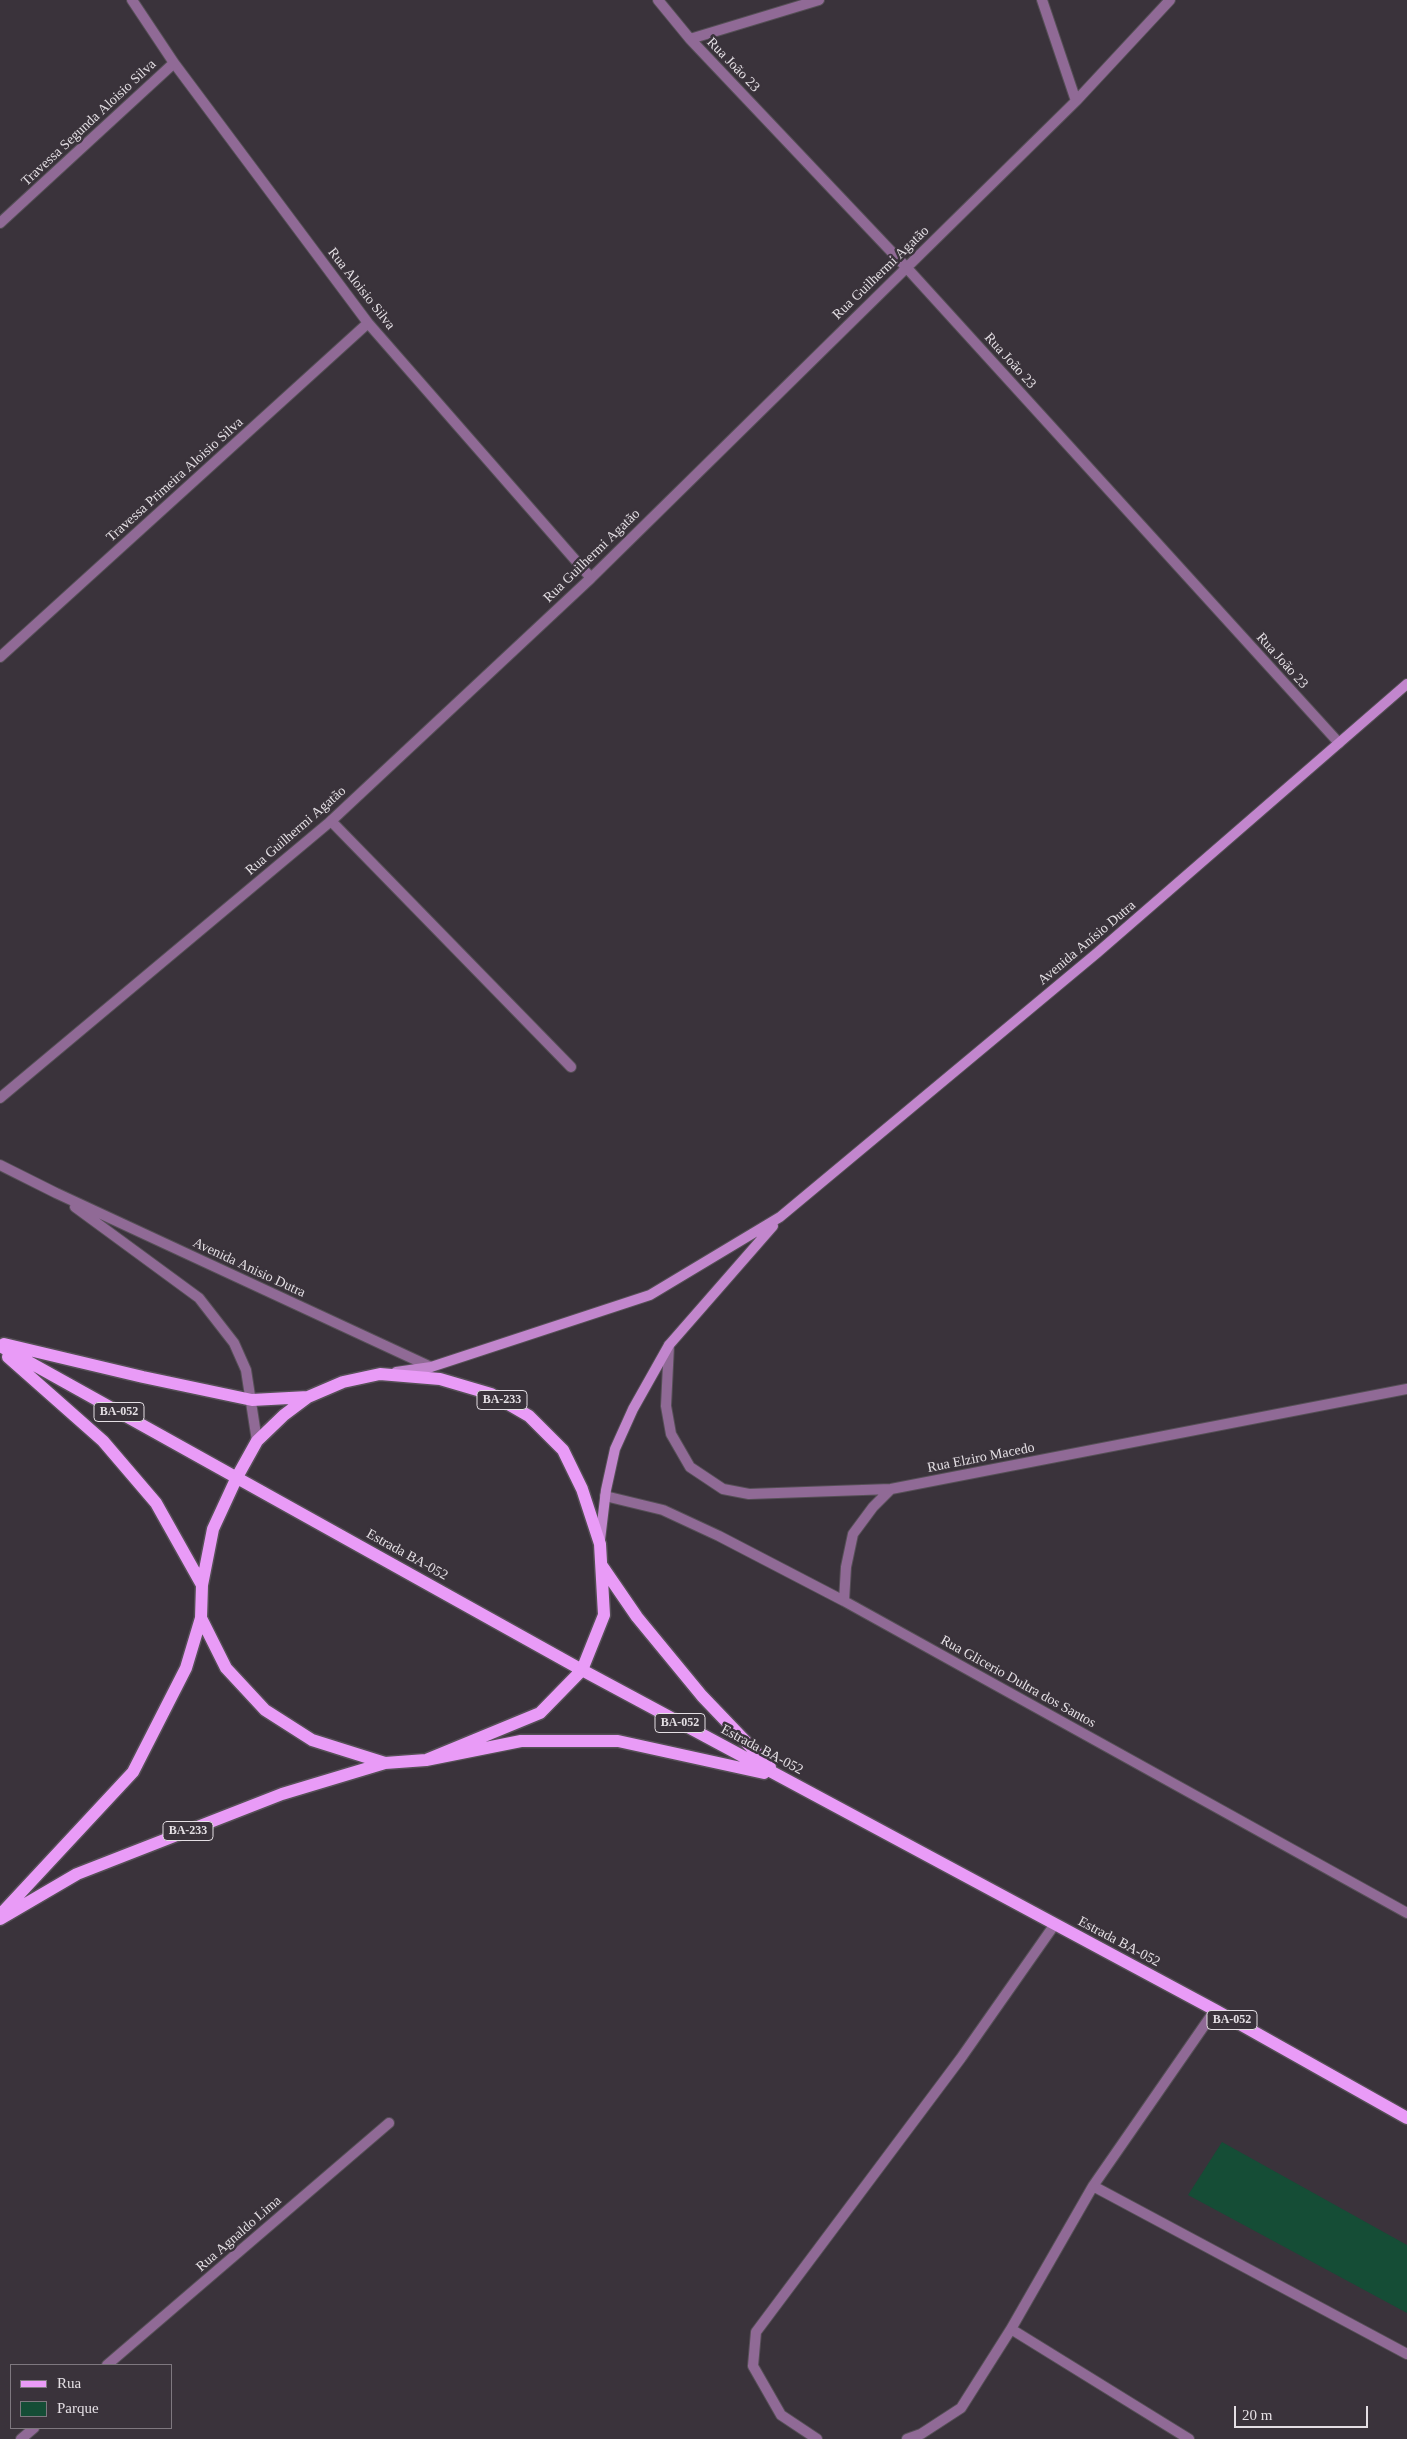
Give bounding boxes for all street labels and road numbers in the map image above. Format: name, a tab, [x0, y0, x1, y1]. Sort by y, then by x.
street label: Rua João 23	[703, 34, 763, 96]
street label: Travessa Segunda Aloisio Silva	[18, 56, 160, 190]
street label: Rua Guilhermi Agatão	[829, 223, 933, 323]
street label: Rua Aloisio Silva	[324, 245, 398, 333]
street label: Rua João 23	[981, 330, 1039, 392]
street label: Travessa Primeira Aloisio Silva	[103, 414, 247, 546]
street label: Rua Guilhermi Agatão	[540, 506, 644, 606]
street label: Rua João 23	[1253, 630, 1311, 692]
street label: Rua Guilhermi Agatão	[242, 783, 350, 879]
street label: Avenida Anísio Dutra	[1035, 897, 1139, 989]
street label: Avenida Anisio Dutra	[190, 1234, 308, 1302]
road number: BA-233	[477, 1390, 527, 1410]
road number: BA-052	[94, 1402, 144, 1421]
street label: Rua Elziro Macedo	[926, 1439, 1036, 1477]
street label: Estrada BA-052	[363, 1526, 451, 1584]
street label: Rua Glicerio Dultra dos Santos	[937, 1632, 1099, 1732]
road number: BA-052	[655, 1714, 705, 1732]
street label: Estrada BA-052	[718, 1721, 806, 1779]
road number: BA-233	[163, 1822, 213, 1840]
street label: Estrada BA-052	[1075, 1913, 1163, 1971]
road number: BA-052	[1207, 2010, 1257, 2030]
street label: Rua Agnaldo Lima	[193, 2192, 285, 2276]

